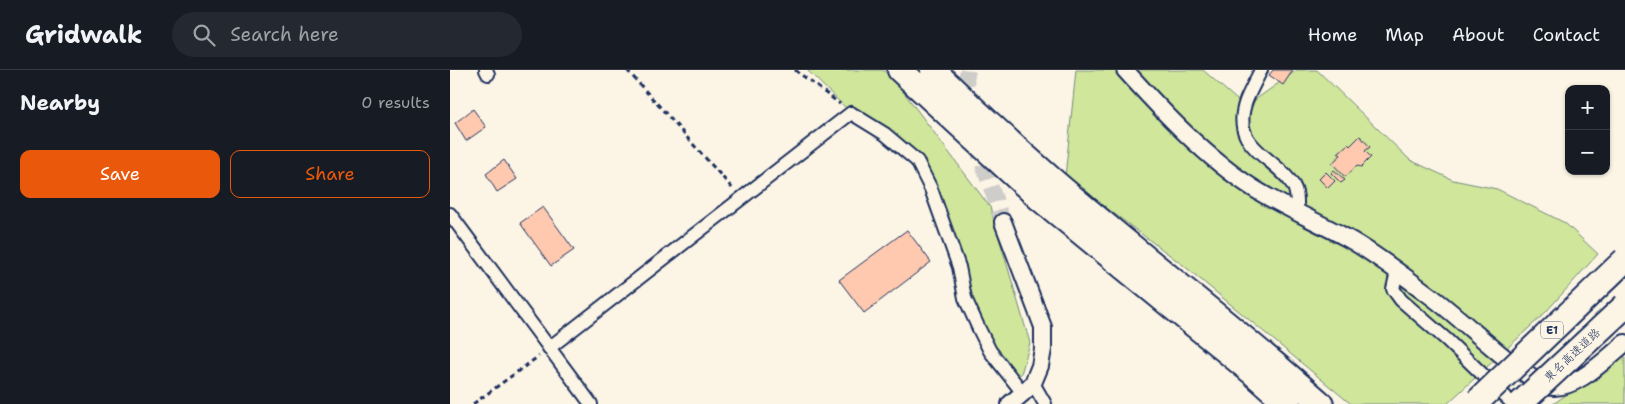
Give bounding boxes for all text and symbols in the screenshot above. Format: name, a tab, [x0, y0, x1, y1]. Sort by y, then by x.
search box	[172, 12, 522, 57]
text: Gridwalk	[25, 19, 142, 51]
icon: search	[190, 21, 218, 49]
text: Search here	[230, 22, 339, 47]
text: Home	[1308, 23, 1357, 47]
text: Map	[1385, 23, 1424, 47]
text: About	[1452, 23, 1505, 47]
text: Contact	[1533, 23, 1600, 47]
map controls	[1565, 85, 1610, 175]
button: +	[1565, 85, 1610, 130]
text: Nearby	[20, 89, 100, 117]
text: 0 results	[361, 92, 430, 113]
button: −	[1565, 130, 1610, 175]
button: Save	[20, 150, 220, 198]
button: Share	[230, 150, 430, 198]
road number: E1	[1541, 322, 1563, 338]
street label: 東名高速道路	[1540, 325, 1604, 385]

